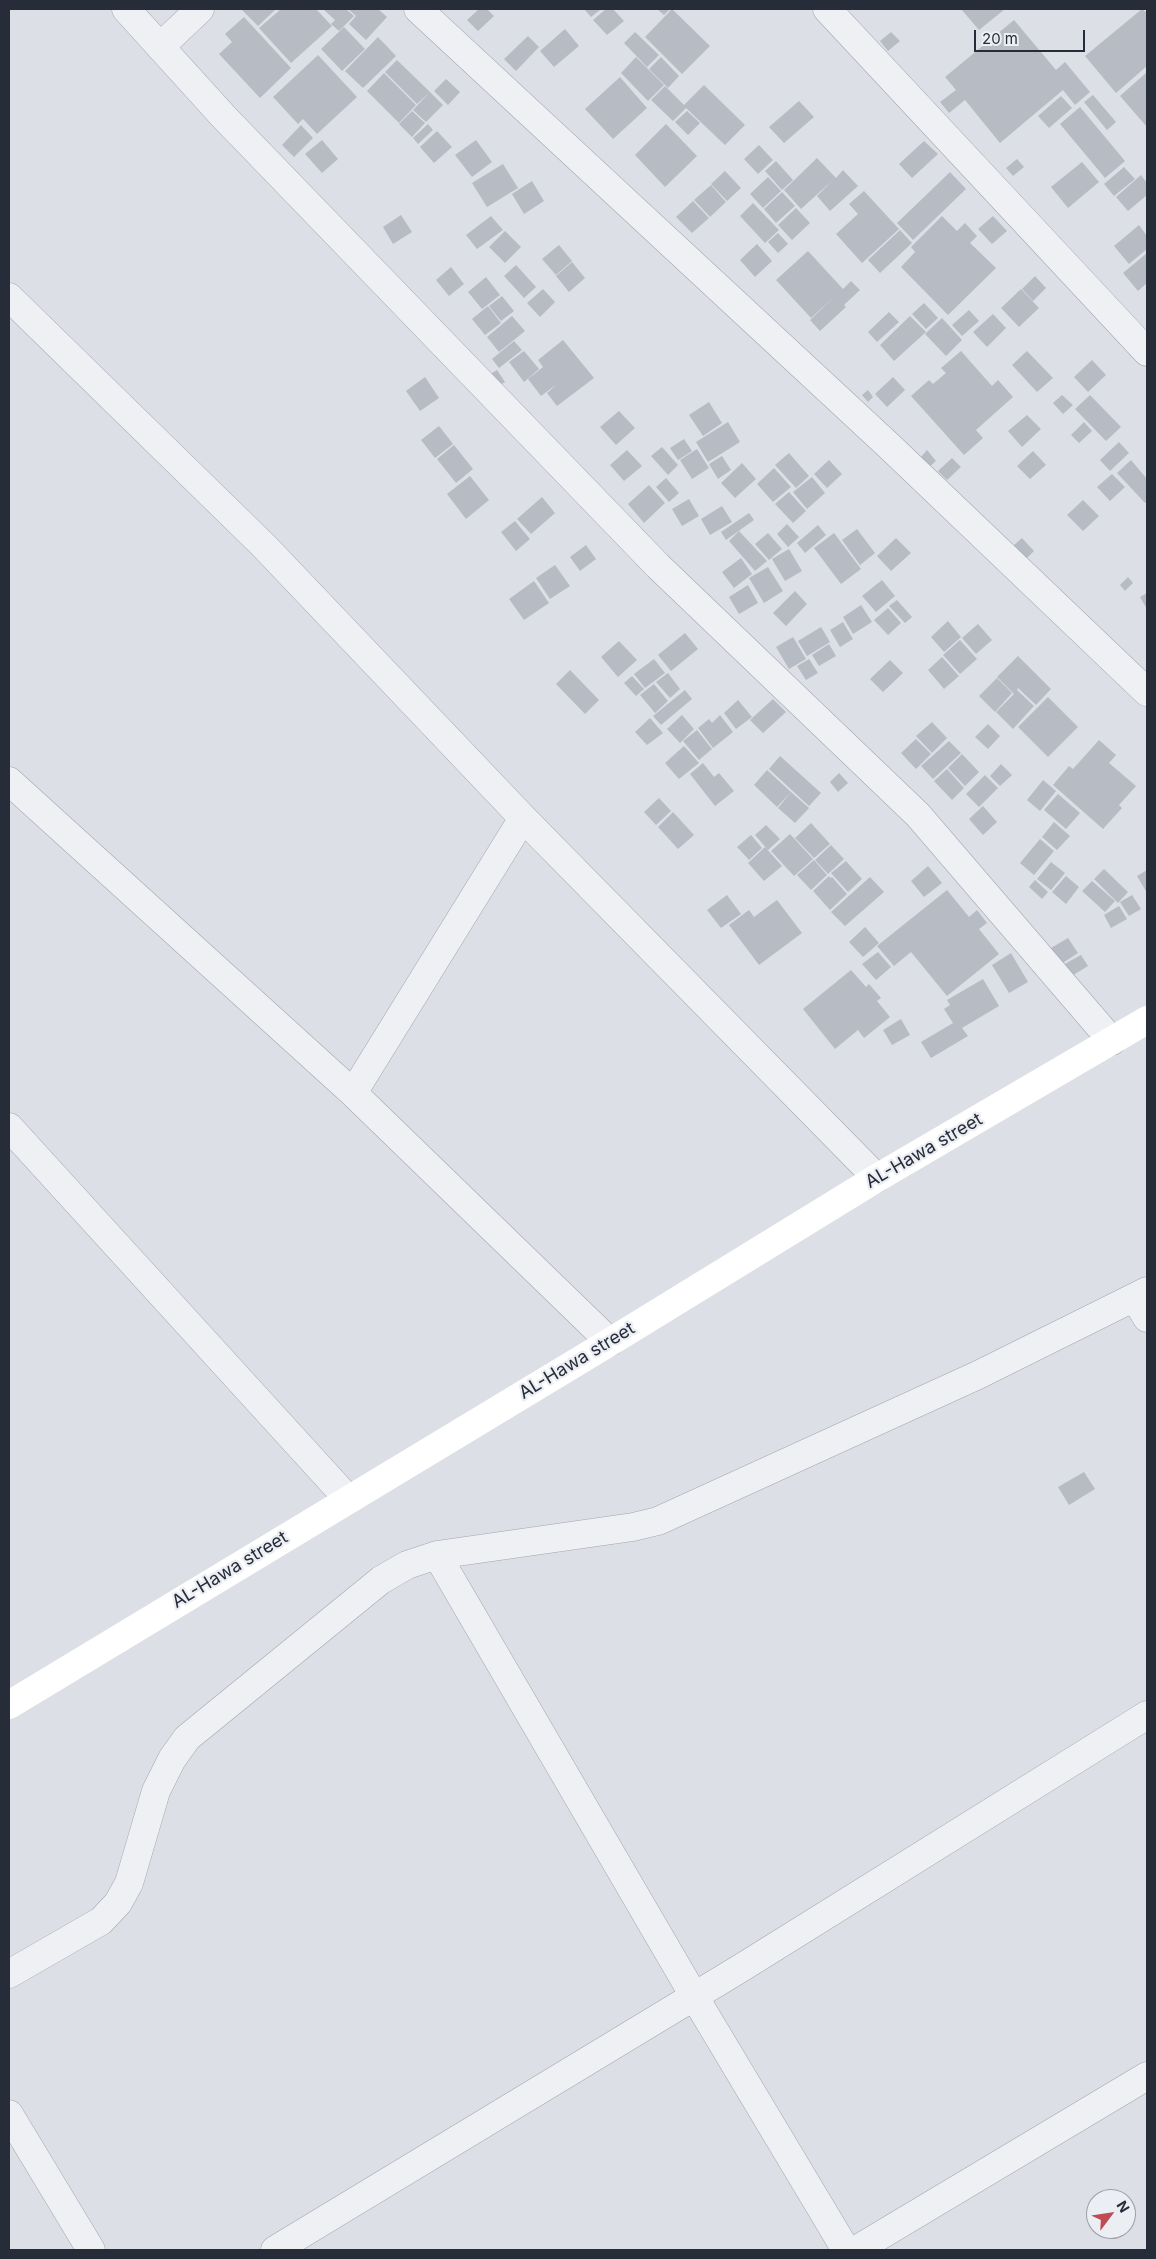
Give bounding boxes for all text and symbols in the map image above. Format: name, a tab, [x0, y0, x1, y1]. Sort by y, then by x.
scale bar	[976, 20, 1087, 52]
text: 20 m	[982, 29, 1018, 48]
street label: AL-Hawa street	[862, 1109, 986, 1193]
street label: AL-Hawa street	[515, 1318, 639, 1404]
street label: AL-Hawa street	[168, 1527, 292, 1613]
north arrow	[1086, 2189, 1136, 2239]
text: N	[1113, 2198, 1133, 2215]

